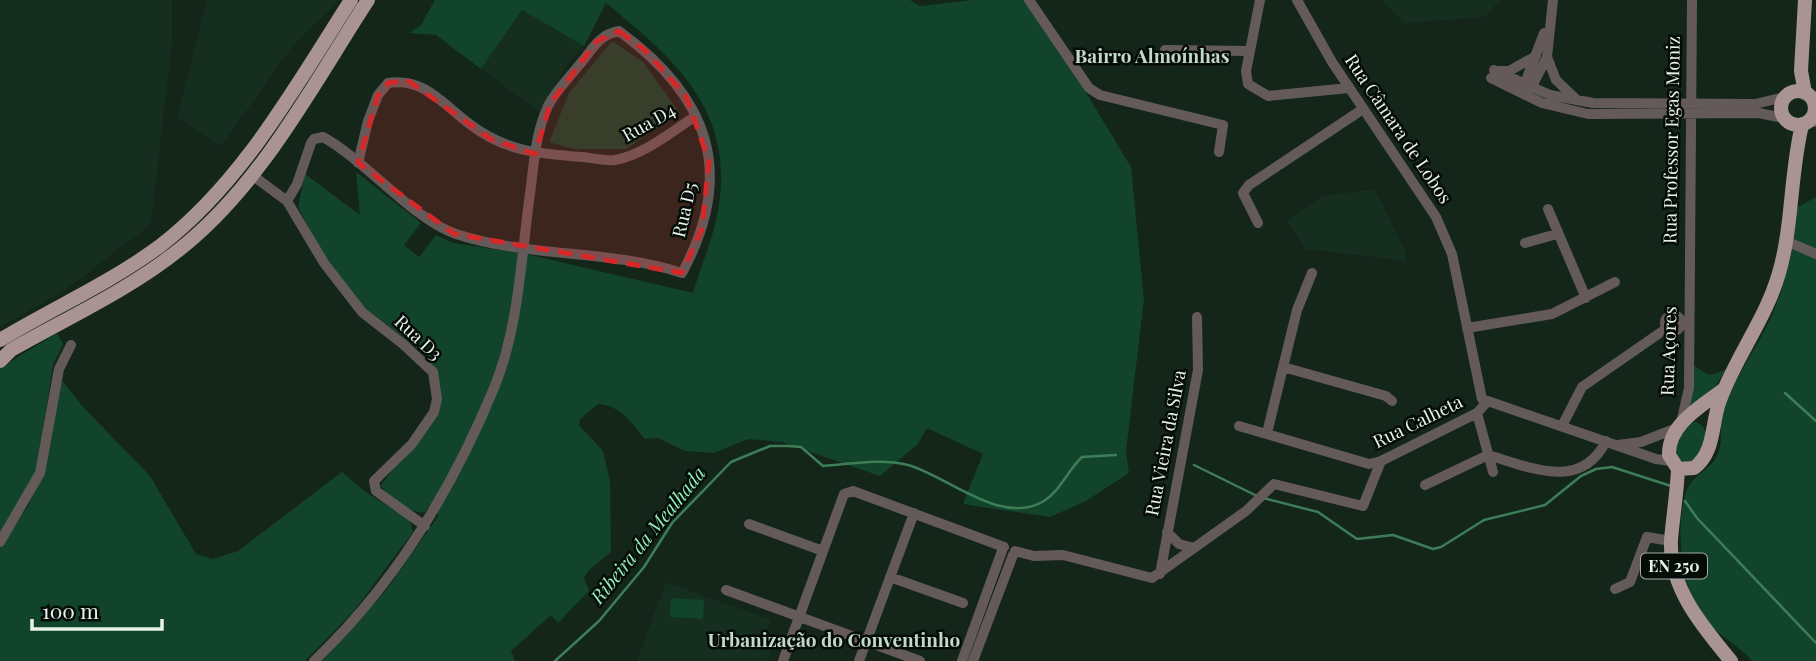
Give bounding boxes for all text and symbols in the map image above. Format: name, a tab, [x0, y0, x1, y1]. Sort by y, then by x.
street label: Rua Professor Egas Moniz	[1657, 36, 1685, 244]
district label: Bairro Almoínhas	[1075, 42, 1230, 68]
street label: Rua Câmara de Lobos	[1340, 49, 1458, 208]
street label: Rua D4	[618, 98, 679, 147]
street label: Rua D5	[666, 180, 702, 240]
street label: Rua Açores	[1654, 306, 1682, 396]
street label: Rua D3	[390, 309, 448, 365]
street label: Rua Vieira da Silva	[1139, 368, 1191, 518]
street label: Rua Calheta	[1369, 389, 1466, 453]
water label: Ribeira da Mealhada	[583, 460, 711, 609]
road number: EN 250	[1641, 554, 1707, 579]
scale bar	[32, 588, 161, 632]
text: 100 m	[42, 596, 99, 624]
district label: Urbanização do Conventinho	[708, 626, 960, 652]

